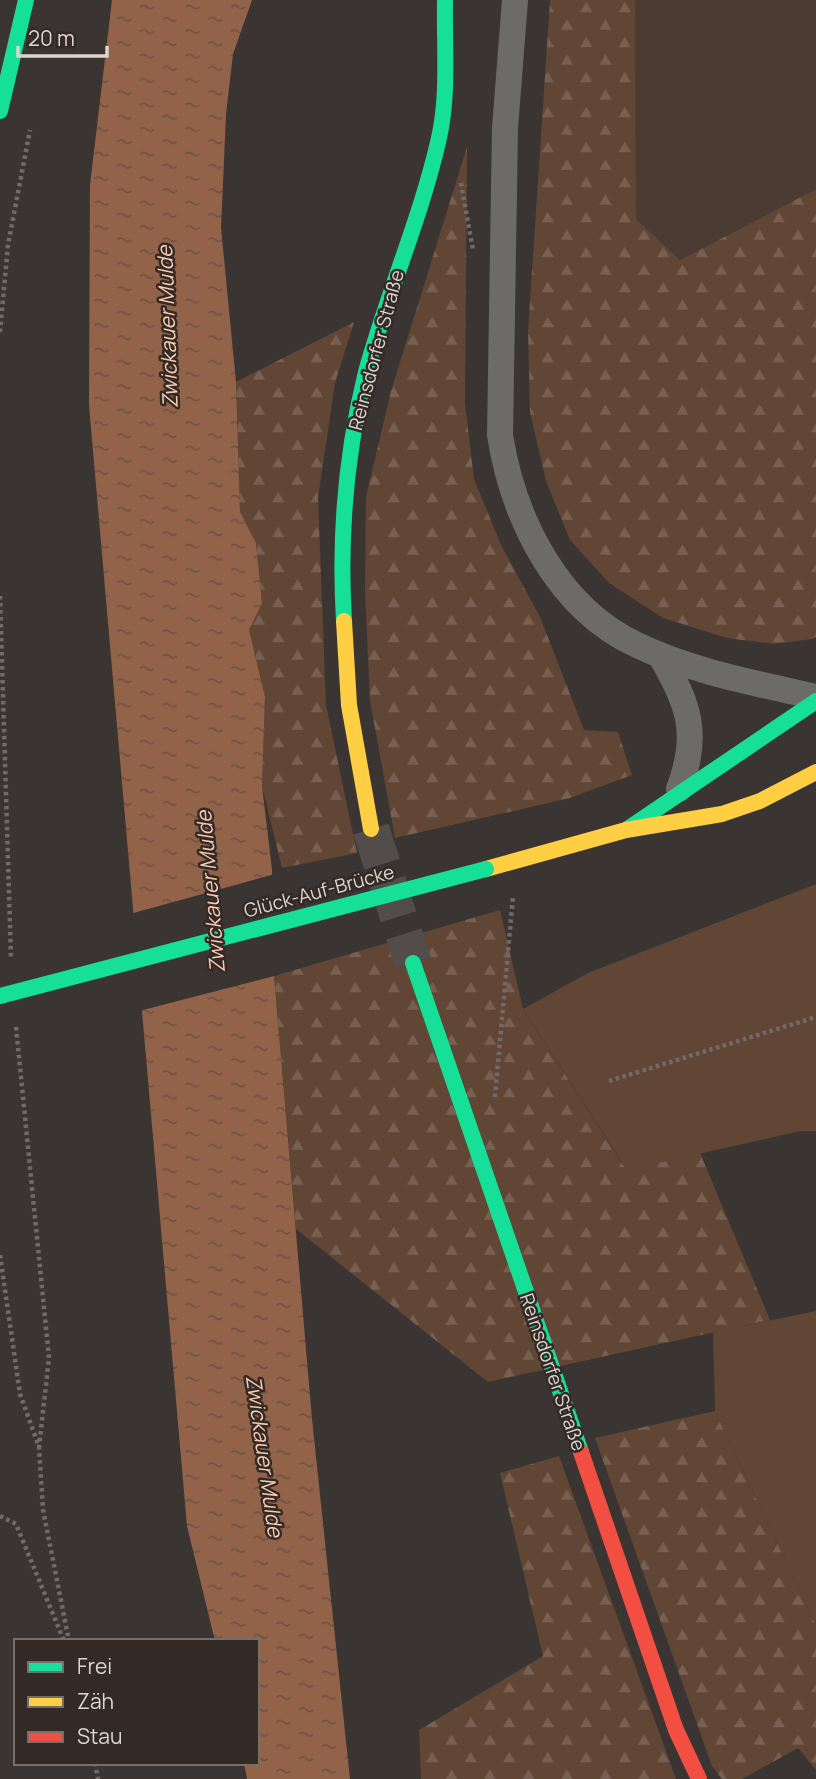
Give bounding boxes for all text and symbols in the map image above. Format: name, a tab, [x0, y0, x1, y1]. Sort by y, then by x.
scale bar	[18, 14, 107, 58]
text: 20 m	[28, 24, 75, 52]
water label: Zwickauer Mulde	[150, 244, 184, 409]
street label: Reinsdorfer Straße	[342, 267, 410, 433]
water label: Zwickauer Mulde	[189, 808, 231, 974]
street label: Glück-Auf-Brücke	[241, 858, 397, 924]
street label: Reinsdorfer Straße	[514, 1290, 592, 1454]
water label: Zwickauer Mulde	[240, 1374, 290, 1540]
legend	[14, 1639, 259, 1765]
text: Frei	[77, 1652, 112, 1680]
text: Zäh	[77, 1687, 114, 1715]
text: Stau	[77, 1722, 123, 1750]

